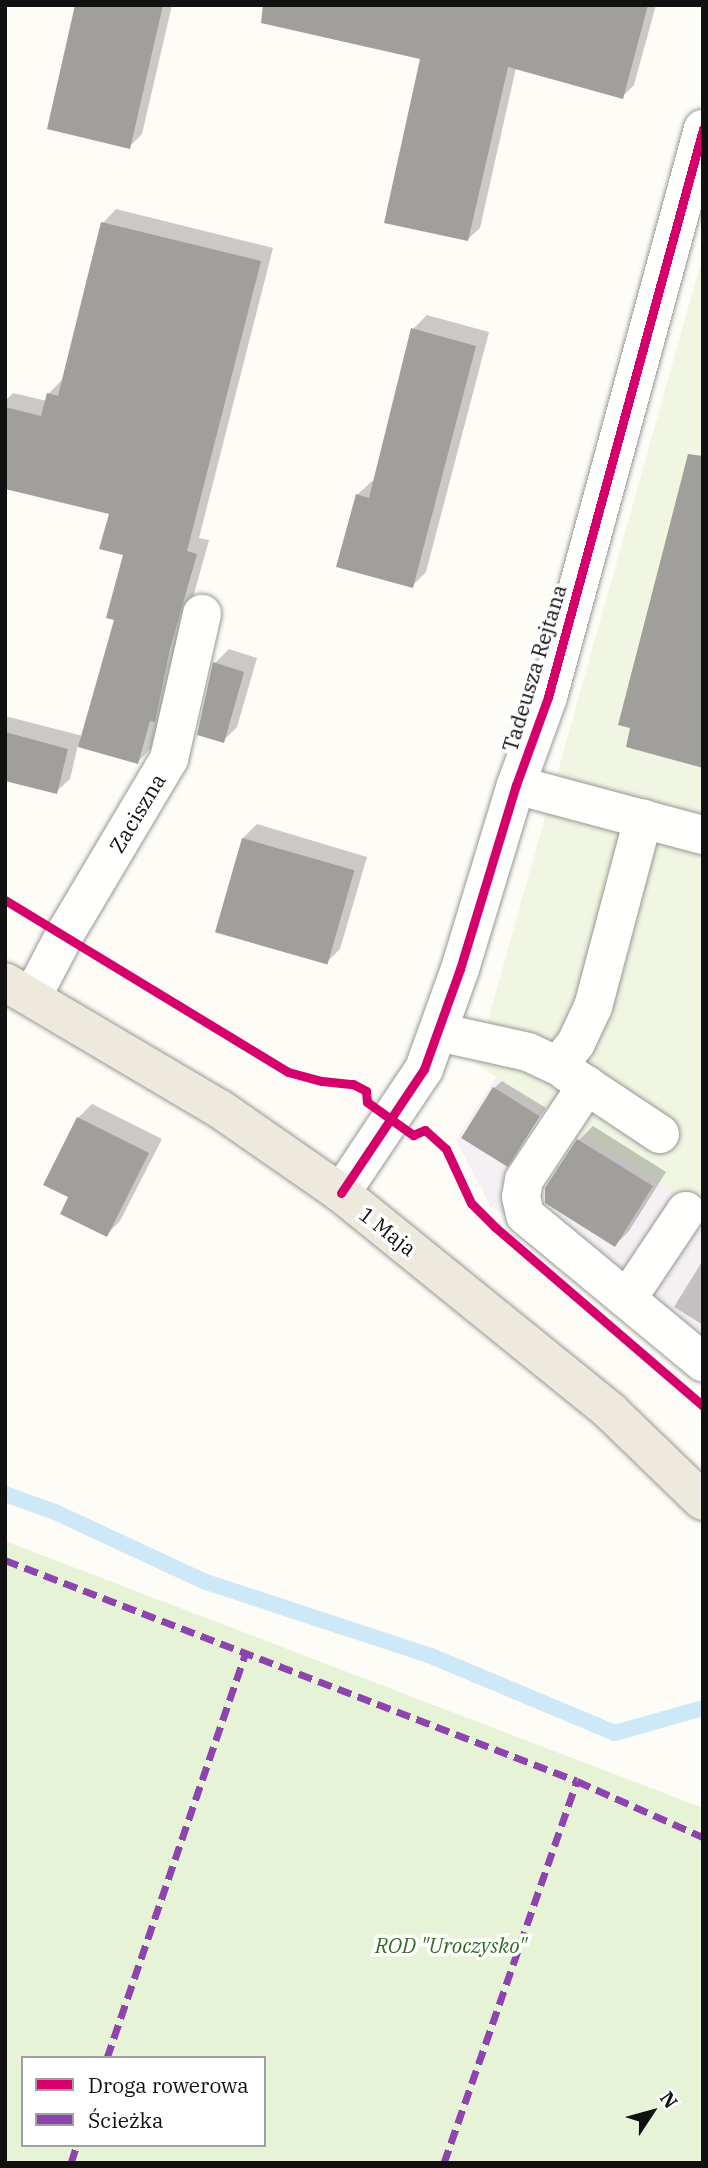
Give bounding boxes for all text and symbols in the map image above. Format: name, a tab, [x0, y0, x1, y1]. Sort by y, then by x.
street label: Tadeusza Rejtana	[497, 581, 571, 755]
street label: Zaciszna	[104, 769, 170, 857]
street label: 1 Maja	[355, 1201, 421, 1261]
park label: ROD "Uroczysko"	[375, 1932, 527, 1958]
legend	[21, 2056, 266, 2147]
text: Droga rowerowa	[88, 2071, 249, 2099]
north arrow	[617, 2077, 687, 2147]
text: N	[655, 2087, 683, 2113]
text: Ścieżka	[88, 2106, 163, 2134]

